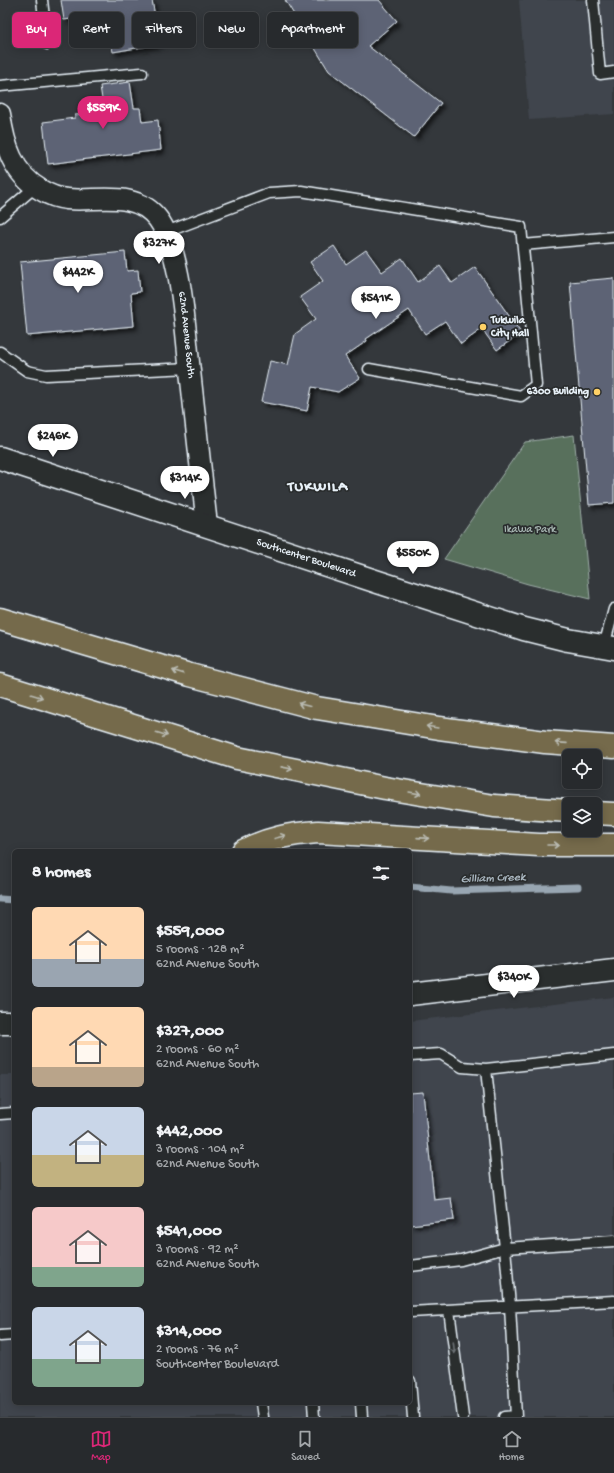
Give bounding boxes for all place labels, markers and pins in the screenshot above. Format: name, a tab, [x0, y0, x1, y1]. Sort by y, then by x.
pin: $559K	[75, 96, 131, 130]
pin: $327K	[131, 231, 187, 265]
pin: $442K	[50, 260, 106, 294]
pin: $541K	[348, 286, 404, 320]
place label: Tukwila City Hall	[490, 315, 530, 340]
marker: Tukwila City Hall	[478, 322, 488, 332]
place label: 6300 Building	[527, 386, 590, 399]
marker: 6300 Building	[592, 387, 602, 397]
pin: $246K	[25, 424, 81, 458]
pin: $314K	[157, 466, 213, 500]
pin: $550K	[385, 541, 441, 575]
pin: $340K	[486, 965, 542, 999]

